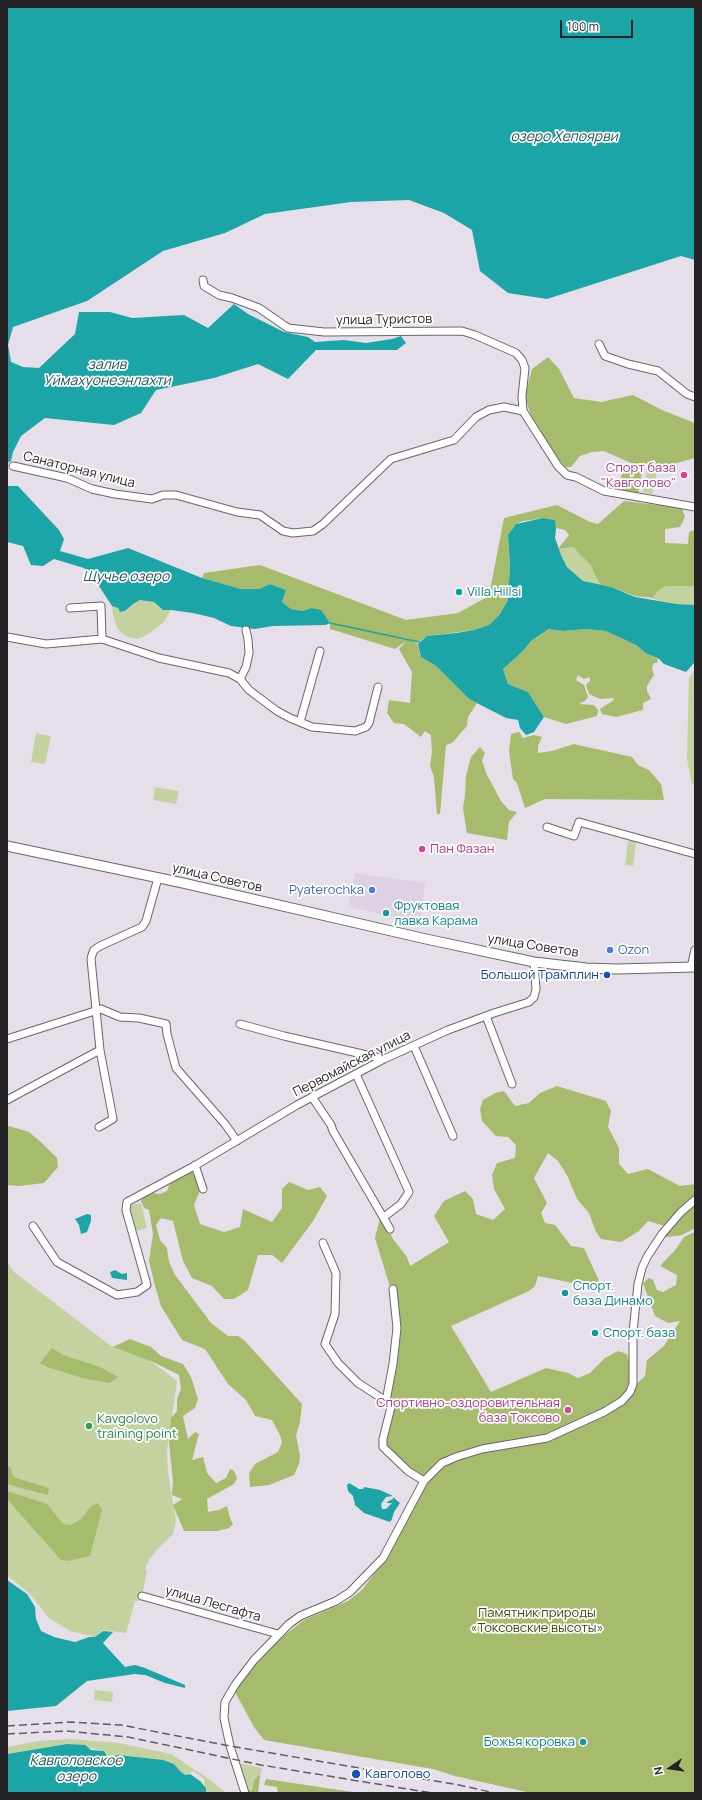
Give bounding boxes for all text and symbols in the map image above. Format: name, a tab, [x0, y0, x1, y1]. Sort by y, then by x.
scale bar	[562, 12, 635, 38]
text: 100 m	[567, 18, 599, 35]
water label: озеро Хепоярви	[510, 129, 618, 145]
street label: улица Туристов	[336, 311, 432, 329]
water label: залив Уймахуонеэнлахти	[43, 357, 171, 390]
street label: Санаторная улица	[21, 449, 137, 491]
place label: Спорт база "Кавголово"	[601, 460, 676, 491]
marker: Спорт база "Кавголово"	[679, 470, 689, 480]
water label: Щучье озеро	[83, 569, 169, 585]
place label: Villa Hillsi	[467, 584, 521, 600]
marker: Villa Hillsi	[454, 587, 464, 597]
place label: Пан Фазан	[430, 841, 494, 857]
marker: Пан Фазан	[417, 844, 427, 854]
street label: улица Советов	[170, 860, 264, 896]
place label: Pyaterochka	[289, 882, 364, 898]
marker: Pyaterochka	[367, 885, 377, 895]
place label: Фруктовая лавка Карама	[394, 898, 478, 929]
marker: Фруктовая лавка Карама	[381, 908, 391, 918]
street label: улица Советов	[486, 931, 580, 961]
place label: Ozon	[618, 942, 649, 958]
marker: Ozon	[605, 945, 615, 955]
place label: Большой Трамплин	[481, 967, 599, 983]
marker: Большой Трамплин	[602, 970, 612, 980]
street label: Первомайская улица	[291, 1028, 413, 1100]
place label: Спорт. база Динамо	[573, 1278, 653, 1309]
marker: Спорт. база Динамо	[560, 1288, 570, 1298]
place label: Спорт. база	[603, 1325, 675, 1341]
marker: Спорт. база	[590, 1328, 600, 1338]
place label: Спортивно-оздоровительная база Токсово	[376, 1395, 560, 1426]
marker: Спортивно-оздоровительная база Токсово	[563, 1405, 573, 1415]
place label: Kavgolovo training point	[97, 1411, 177, 1442]
marker: Kavgolovo training point	[84, 1421, 94, 1431]
street label: улица Лесгафта	[163, 1583, 263, 1625]
park label: Памятник природы «Токсовские высоты»	[470, 1605, 604, 1636]
place label: Божья коровка	[484, 1734, 575, 1750]
marker: Божья коровка	[578, 1737, 588, 1747]
north arrow	[650, 1748, 690, 1788]
water label: Кавголовское озеро	[29, 1753, 123, 1786]
text: N	[650, 1765, 666, 1776]
place label: Кавголово	[365, 1766, 430, 1782]
marker: Кавголово	[350, 1768, 362, 1780]

